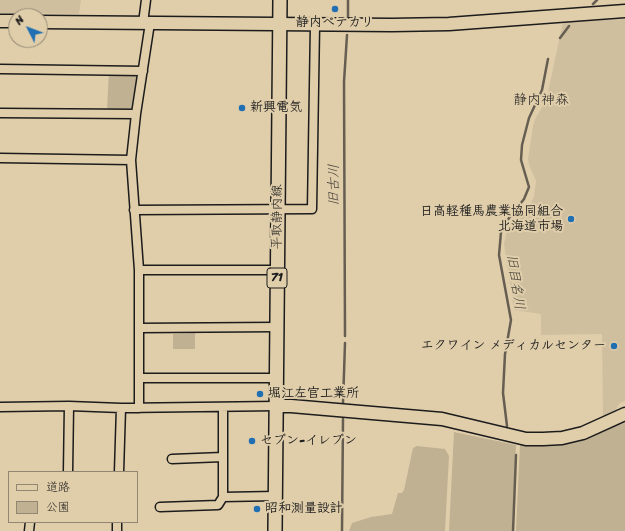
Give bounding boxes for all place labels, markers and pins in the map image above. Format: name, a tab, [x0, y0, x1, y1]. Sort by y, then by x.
marker: 静内ぺテカリ	[330, 4, 340, 14]
place label: 静内ぺテカリ	[296, 15, 374, 31]
place label: 新興電気	[250, 100, 302, 116]
marker: 新興電気	[237, 103, 247, 113]
place label: 日高軽種馬農業協同組合 北海道市場	[420, 204, 563, 235]
marker: 日高軽種馬農業協同組合 北海道市場	[566, 214, 576, 224]
place label: エクワイン メディカルセンター	[421, 338, 606, 354]
marker: エクワイン メディカルセンター	[609, 341, 619, 351]
place label: 堀江左官工業所	[268, 386, 359, 402]
marker: 堀江左官工業所	[255, 389, 265, 399]
place label: セブン-イレブン	[260, 433, 357, 449]
marker: セブン-イレブン	[247, 436, 257, 446]
place label: 昭和測量設計	[265, 501, 343, 517]
marker: 昭和測量設計	[252, 504, 262, 514]

